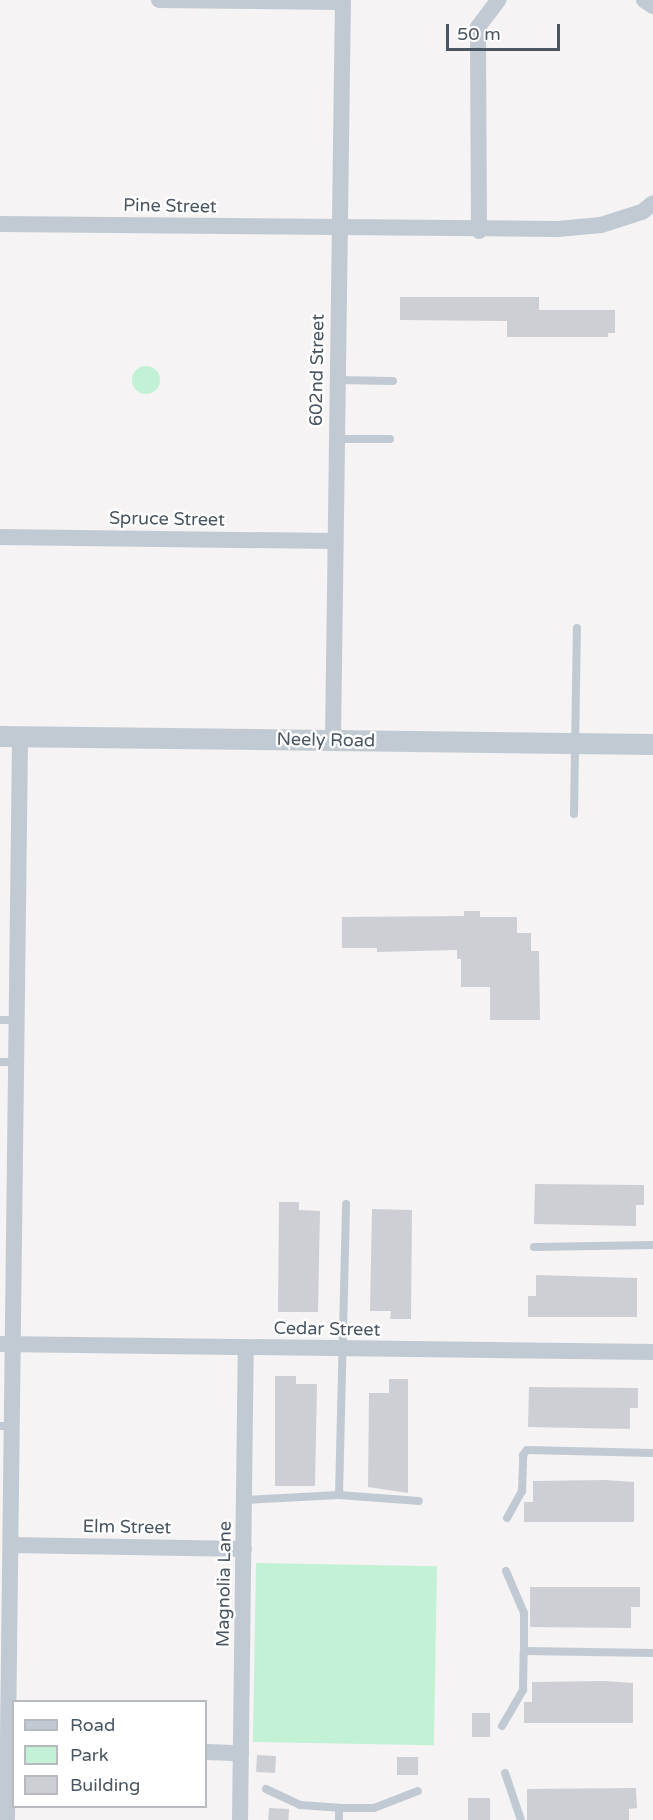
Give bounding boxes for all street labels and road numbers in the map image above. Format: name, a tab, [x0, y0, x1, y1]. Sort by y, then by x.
street label: Pine Street	[123, 194, 217, 218]
street label: 602nd Street	[305, 314, 329, 426]
street label: Spruce Street	[109, 507, 225, 531]
street label: Neely Road	[276, 728, 376, 752]
street label: Cedar Street	[273, 1317, 381, 1341]
street label: Elm Street	[83, 1515, 171, 1539]
street label: Magnolia Lane	[212, 1521, 236, 1647]

